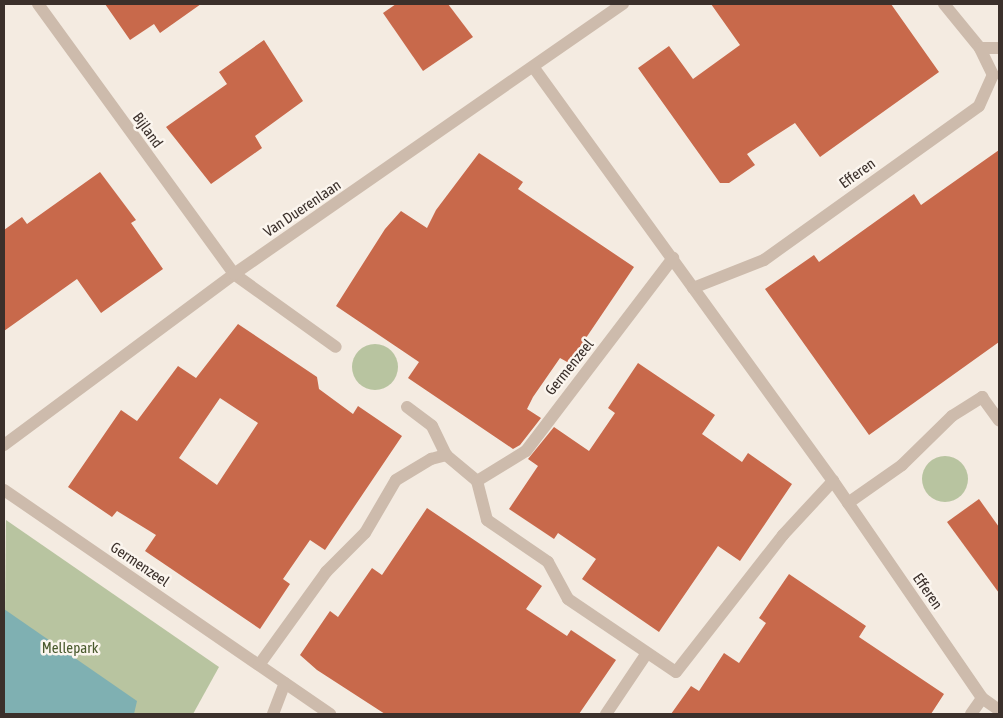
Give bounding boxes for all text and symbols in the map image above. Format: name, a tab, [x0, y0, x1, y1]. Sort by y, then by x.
street label: Bijland	[129, 109, 167, 151]
street label: Efferen	[836, 154, 878, 192]
street label: Van Duerenlaan	[260, 176, 344, 240]
street label: Germenzeel	[541, 335, 597, 399]
street label: Germenzeel	[107, 538, 173, 590]
street label: Efferen	[909, 570, 947, 612]
park label: Mellepark	[42, 639, 98, 657]

